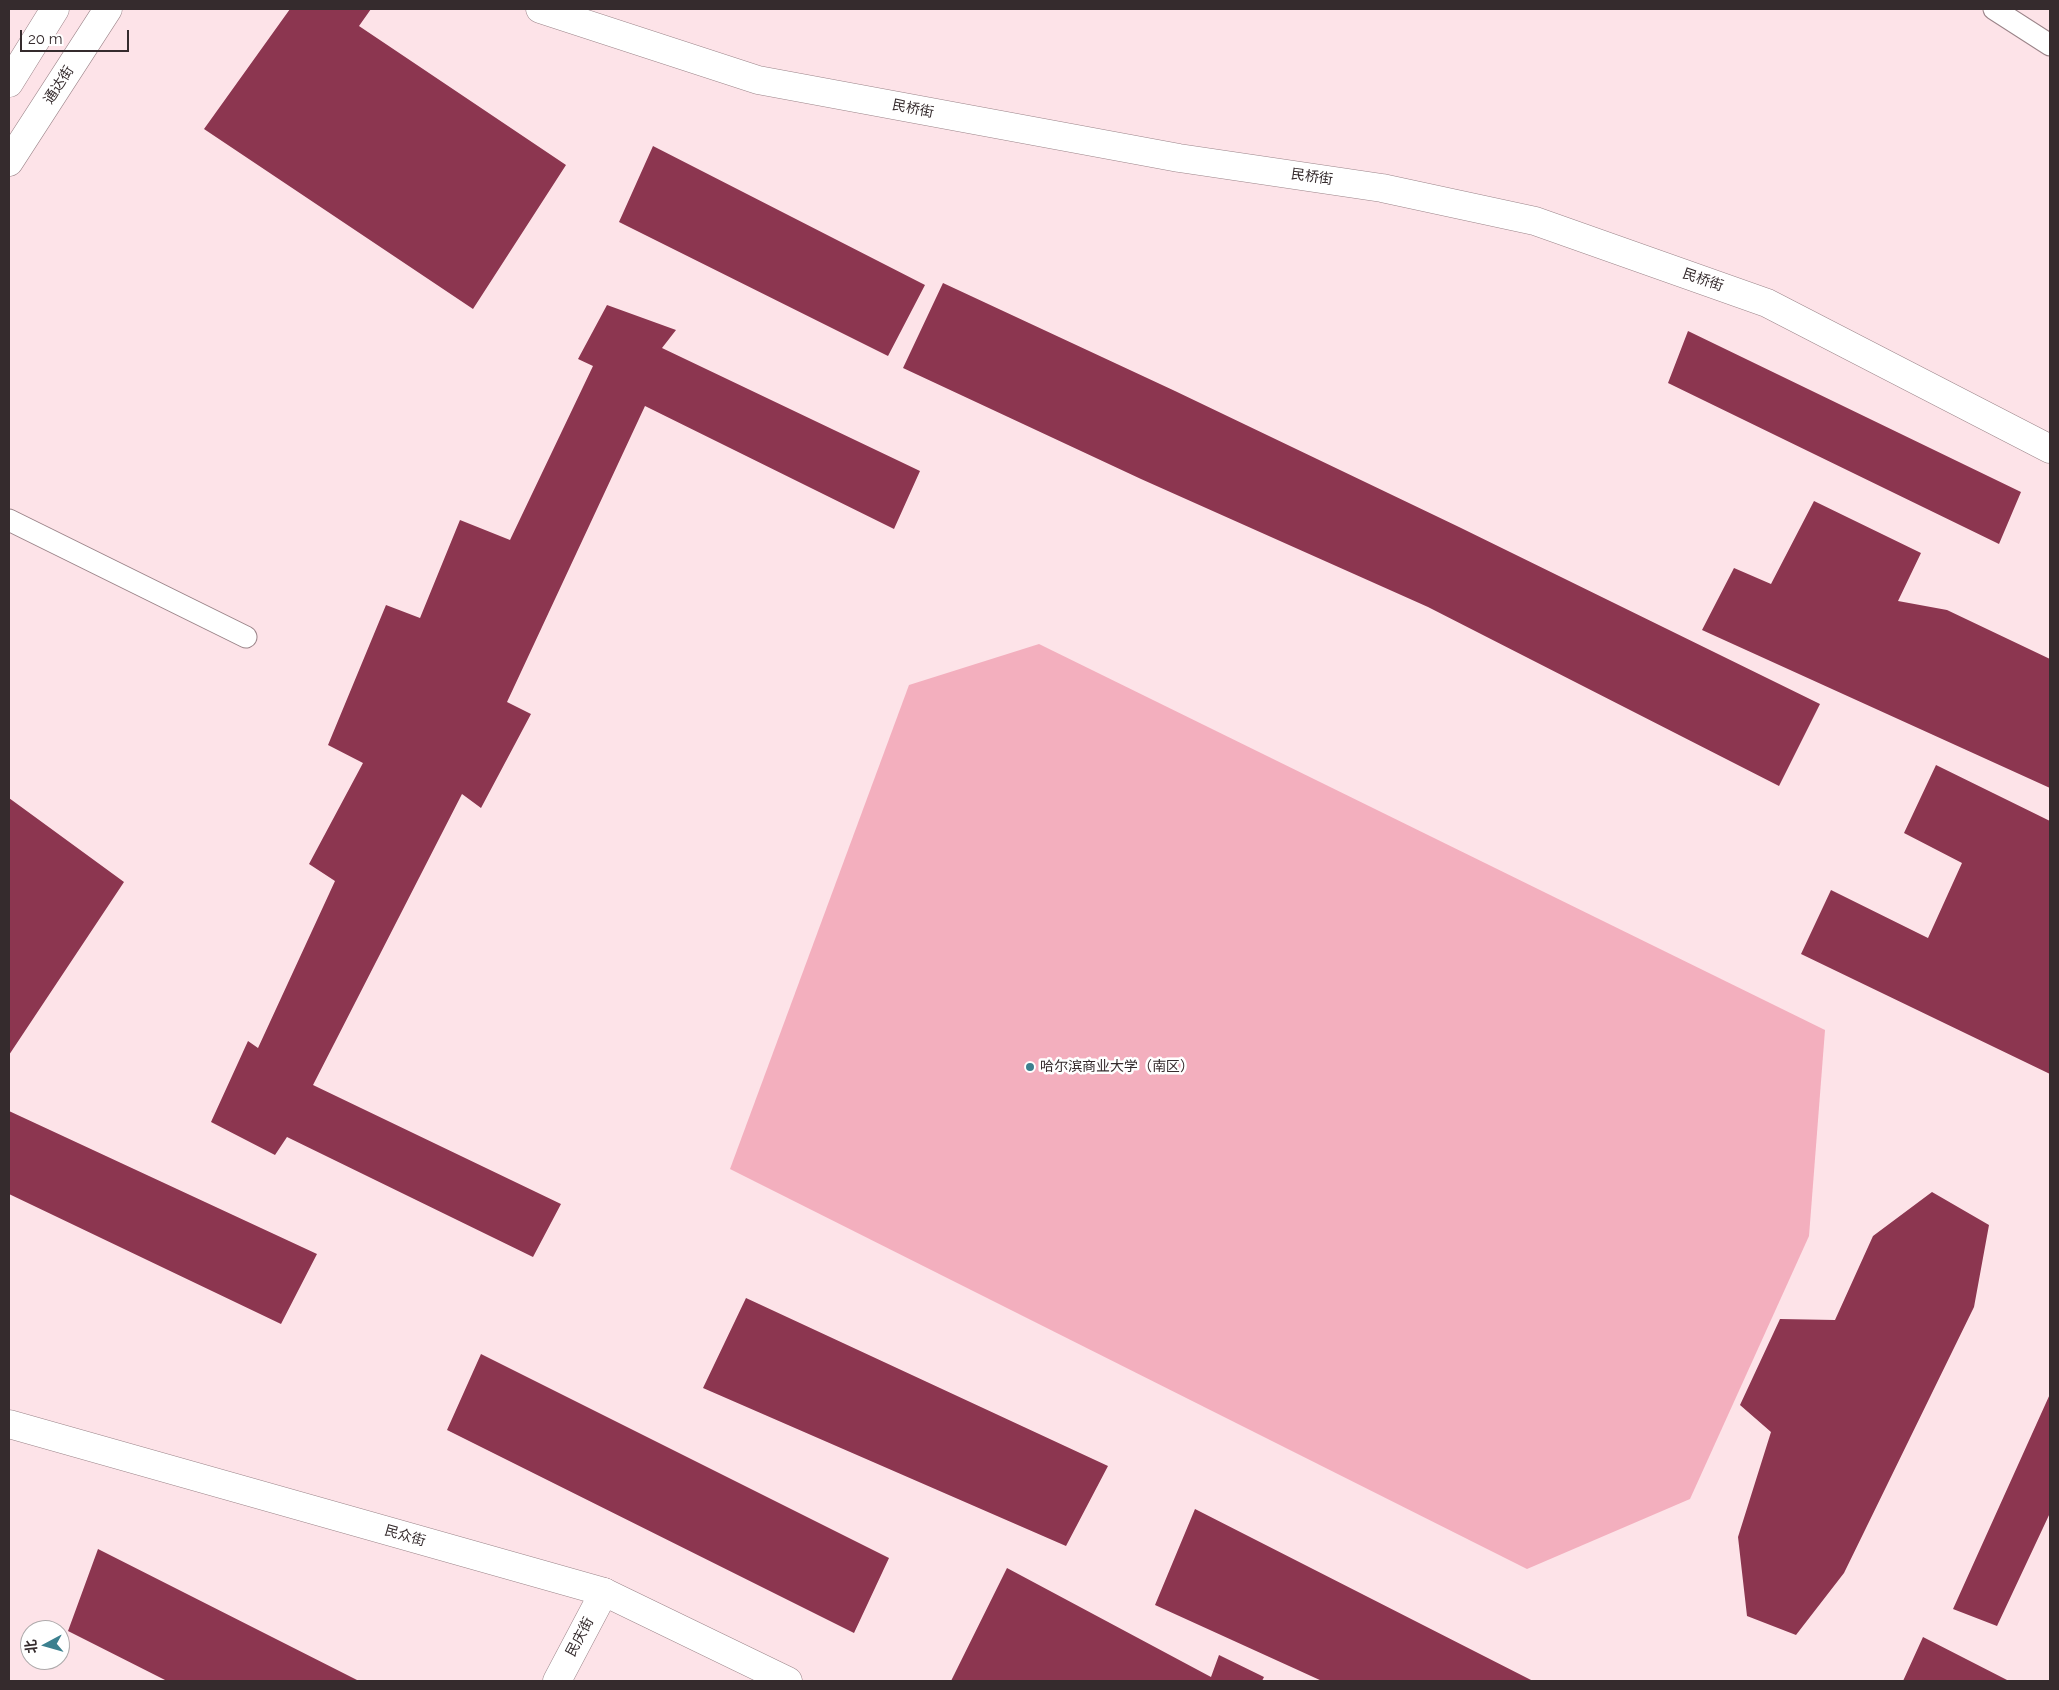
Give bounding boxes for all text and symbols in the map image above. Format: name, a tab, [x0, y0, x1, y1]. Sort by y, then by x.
scale bar	[22, 20, 131, 52]
text: 20 m	[28, 30, 63, 48]
street label: 通达街	[41, 63, 77, 107]
street label: 民桥街	[891, 97, 935, 121]
street label: 民桥街	[1290, 166, 1334, 188]
street label: 民桥街	[1680, 265, 1726, 295]
place label: 哈尔滨商业大学（南区）	[1040, 1059, 1194, 1075]
marker: 哈尔滨商业大学（南区）	[1024, 1061, 1036, 1073]
street label: 民众街	[382, 1522, 428, 1550]
street label: 民庆街	[563, 1615, 597, 1659]
north arrow	[20, 1620, 70, 1670]
text: 北	[22, 1639, 40, 1654]

